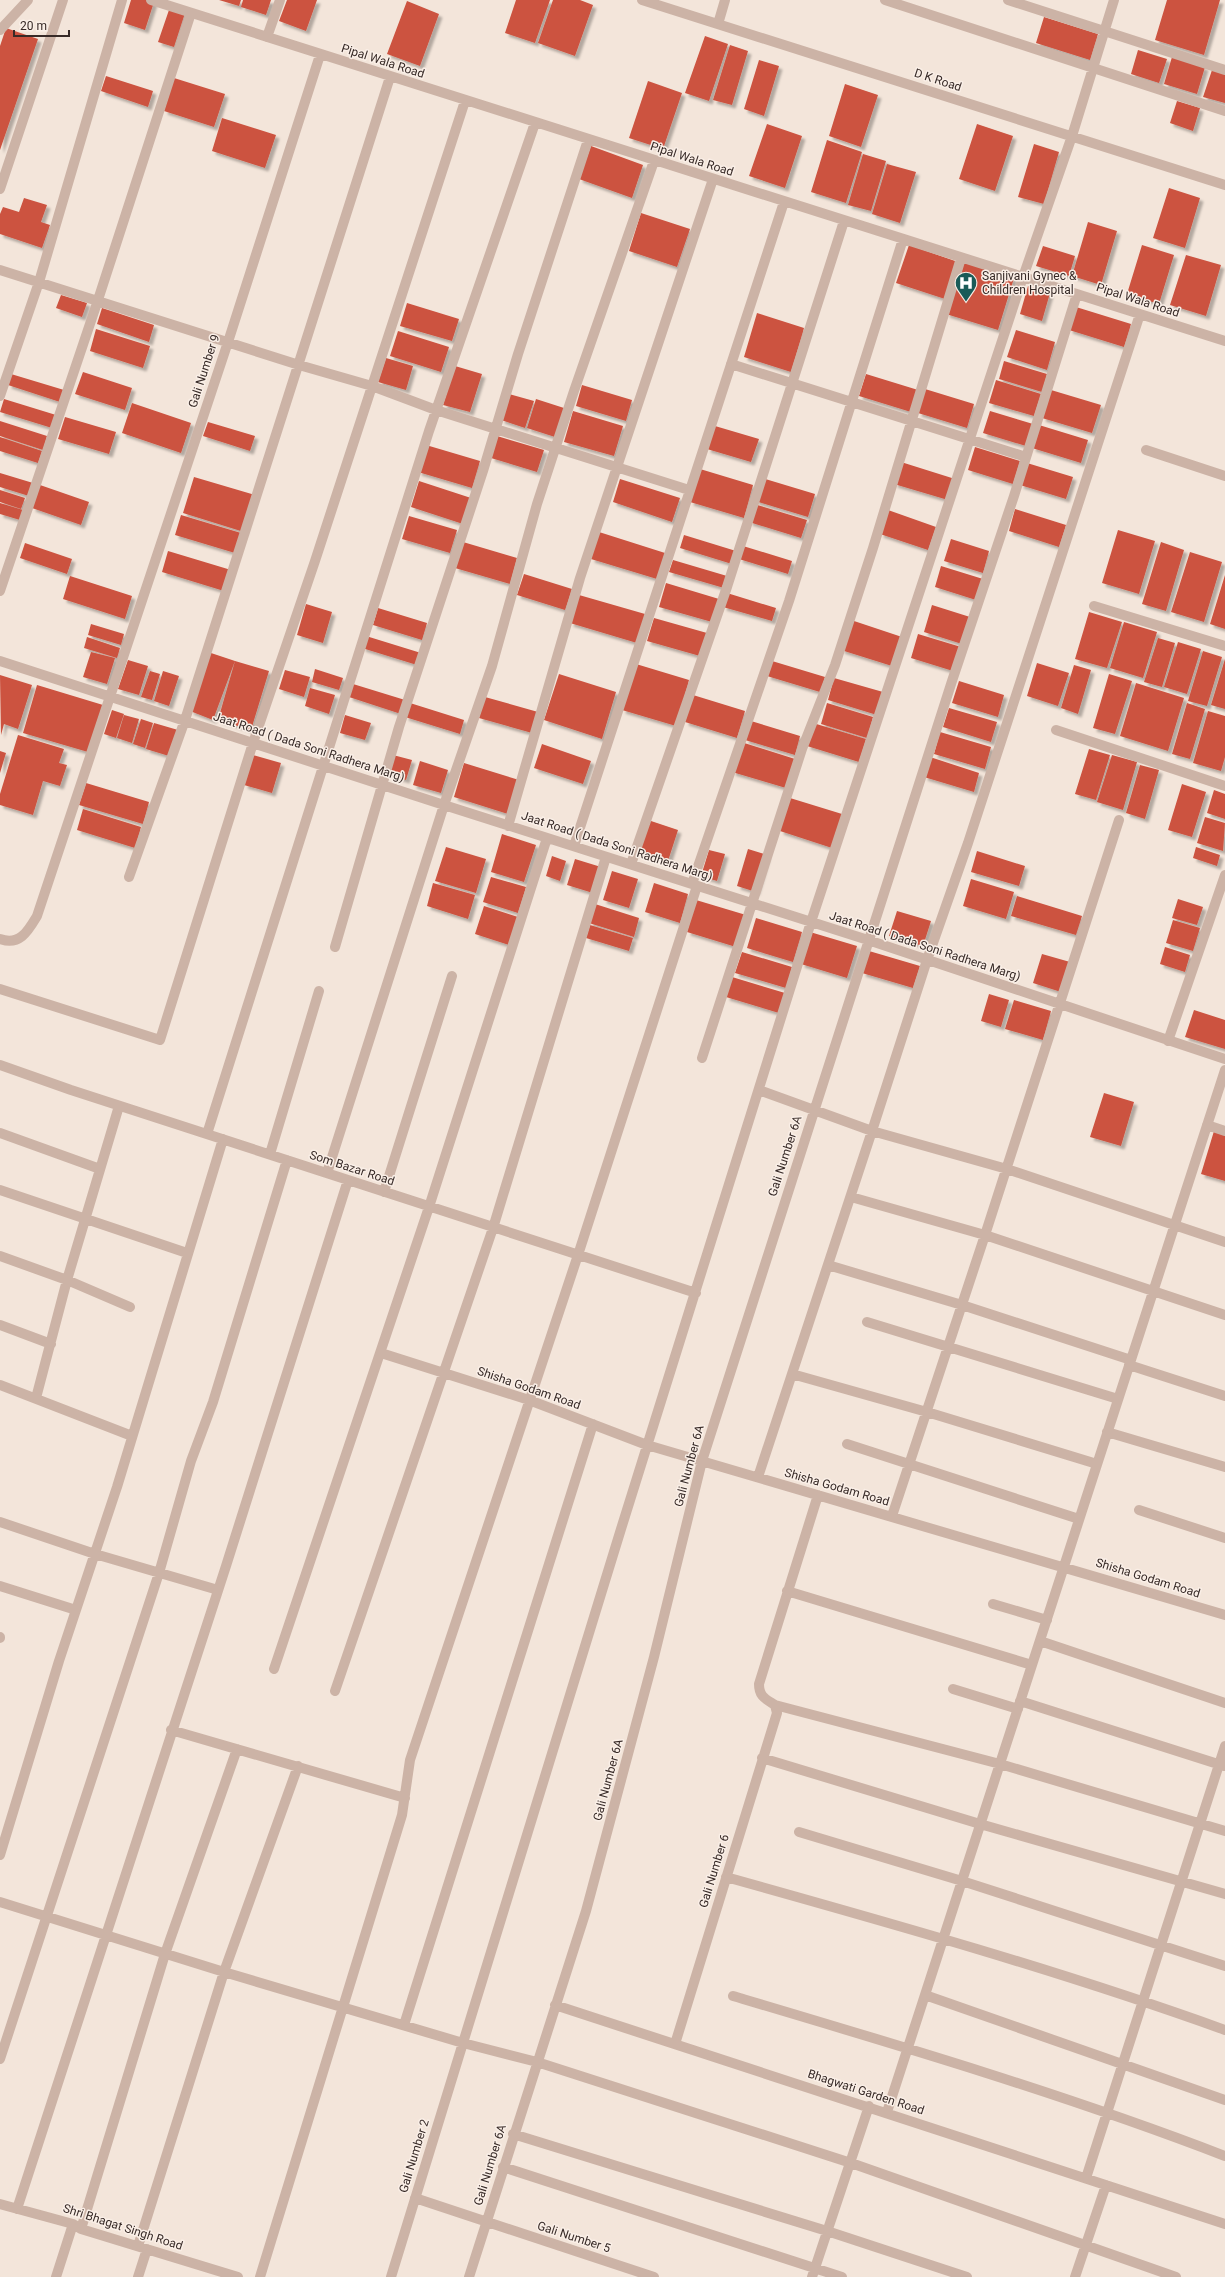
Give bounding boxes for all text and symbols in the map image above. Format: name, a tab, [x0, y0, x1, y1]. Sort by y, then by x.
scale bar	[14, 12, 69, 38]
text: 20 m	[20, 19, 47, 33]
street label: Pipal Wala Road	[340, 41, 426, 81]
street label: D K Road	[913, 66, 963, 94]
street label: Pipal Wala Road	[649, 139, 735, 179]
place label: Sanjivani Gynec & Children Hospital	[982, 269, 1077, 297]
hospital icon: Sanjivani Gynec & Children Hospital	[953, 270, 979, 303]
street label: Pipal Wala Road	[1095, 280, 1181, 320]
street label: Gali Number 9	[186, 333, 222, 409]
street label: Jaat Road ( Dada Soni Radhera Marg)	[212, 709, 406, 785]
street label: Jaat Road ( Dada Soni Radhera Marg)	[520, 808, 714, 884]
street label: Jaat Road ( Dada Soni Radhera Marg)	[828, 908, 1022, 984]
street label: Gali Number 6A	[765, 1114, 805, 1198]
street label: Som Bazar Road	[308, 1148, 396, 1188]
street label: Shisha Godam Road	[476, 1364, 582, 1412]
street label: Gali Number 6A	[671, 1423, 707, 1508]
street label: Shisha Godam Road	[783, 1465, 891, 1509]
street label: Shisha Godam Road	[1094, 1555, 1202, 1601]
street label: Gali Number 6A	[590, 1737, 626, 1822]
street label: Gali Number 6	[696, 1832, 732, 1909]
street label: Bhagwati Garden Road	[806, 2067, 926, 2117]
street label: Gali Number 2	[396, 2117, 432, 2194]
street label: Gali Number 6A	[471, 2123, 509, 2207]
street label: Shri Bhagat Singh Road	[61, 2201, 185, 2253]
street label: Gali Number 5	[536, 2219, 613, 2255]

